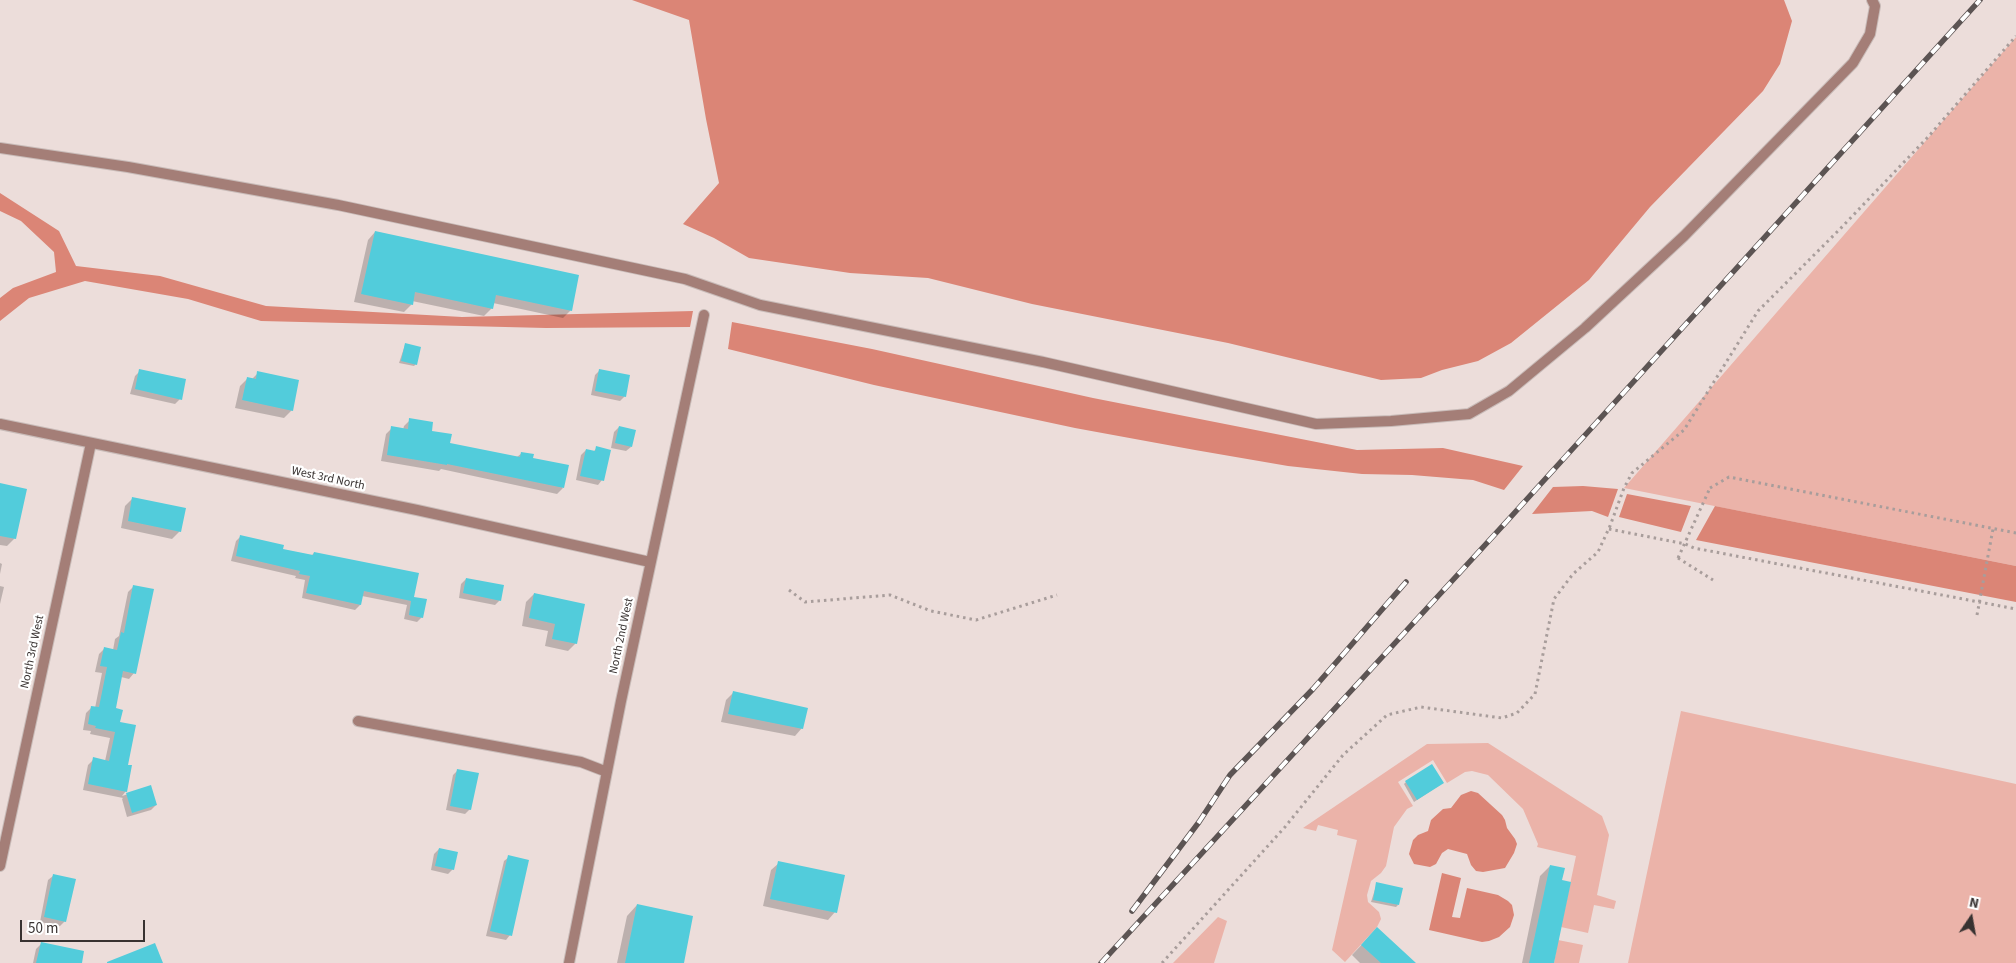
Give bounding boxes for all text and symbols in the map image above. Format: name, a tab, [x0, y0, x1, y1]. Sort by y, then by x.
street label: West 3rd North	[290, 464, 366, 494]
street label: North 2nd West	[607, 597, 637, 675]
street label: North 3rd West	[18, 614, 48, 690]
north arrow	[1946, 893, 1996, 943]
text: N	[1967, 893, 1981, 914]
scale bar	[22, 910, 148, 942]
text: 50 m	[28, 918, 58, 939]

